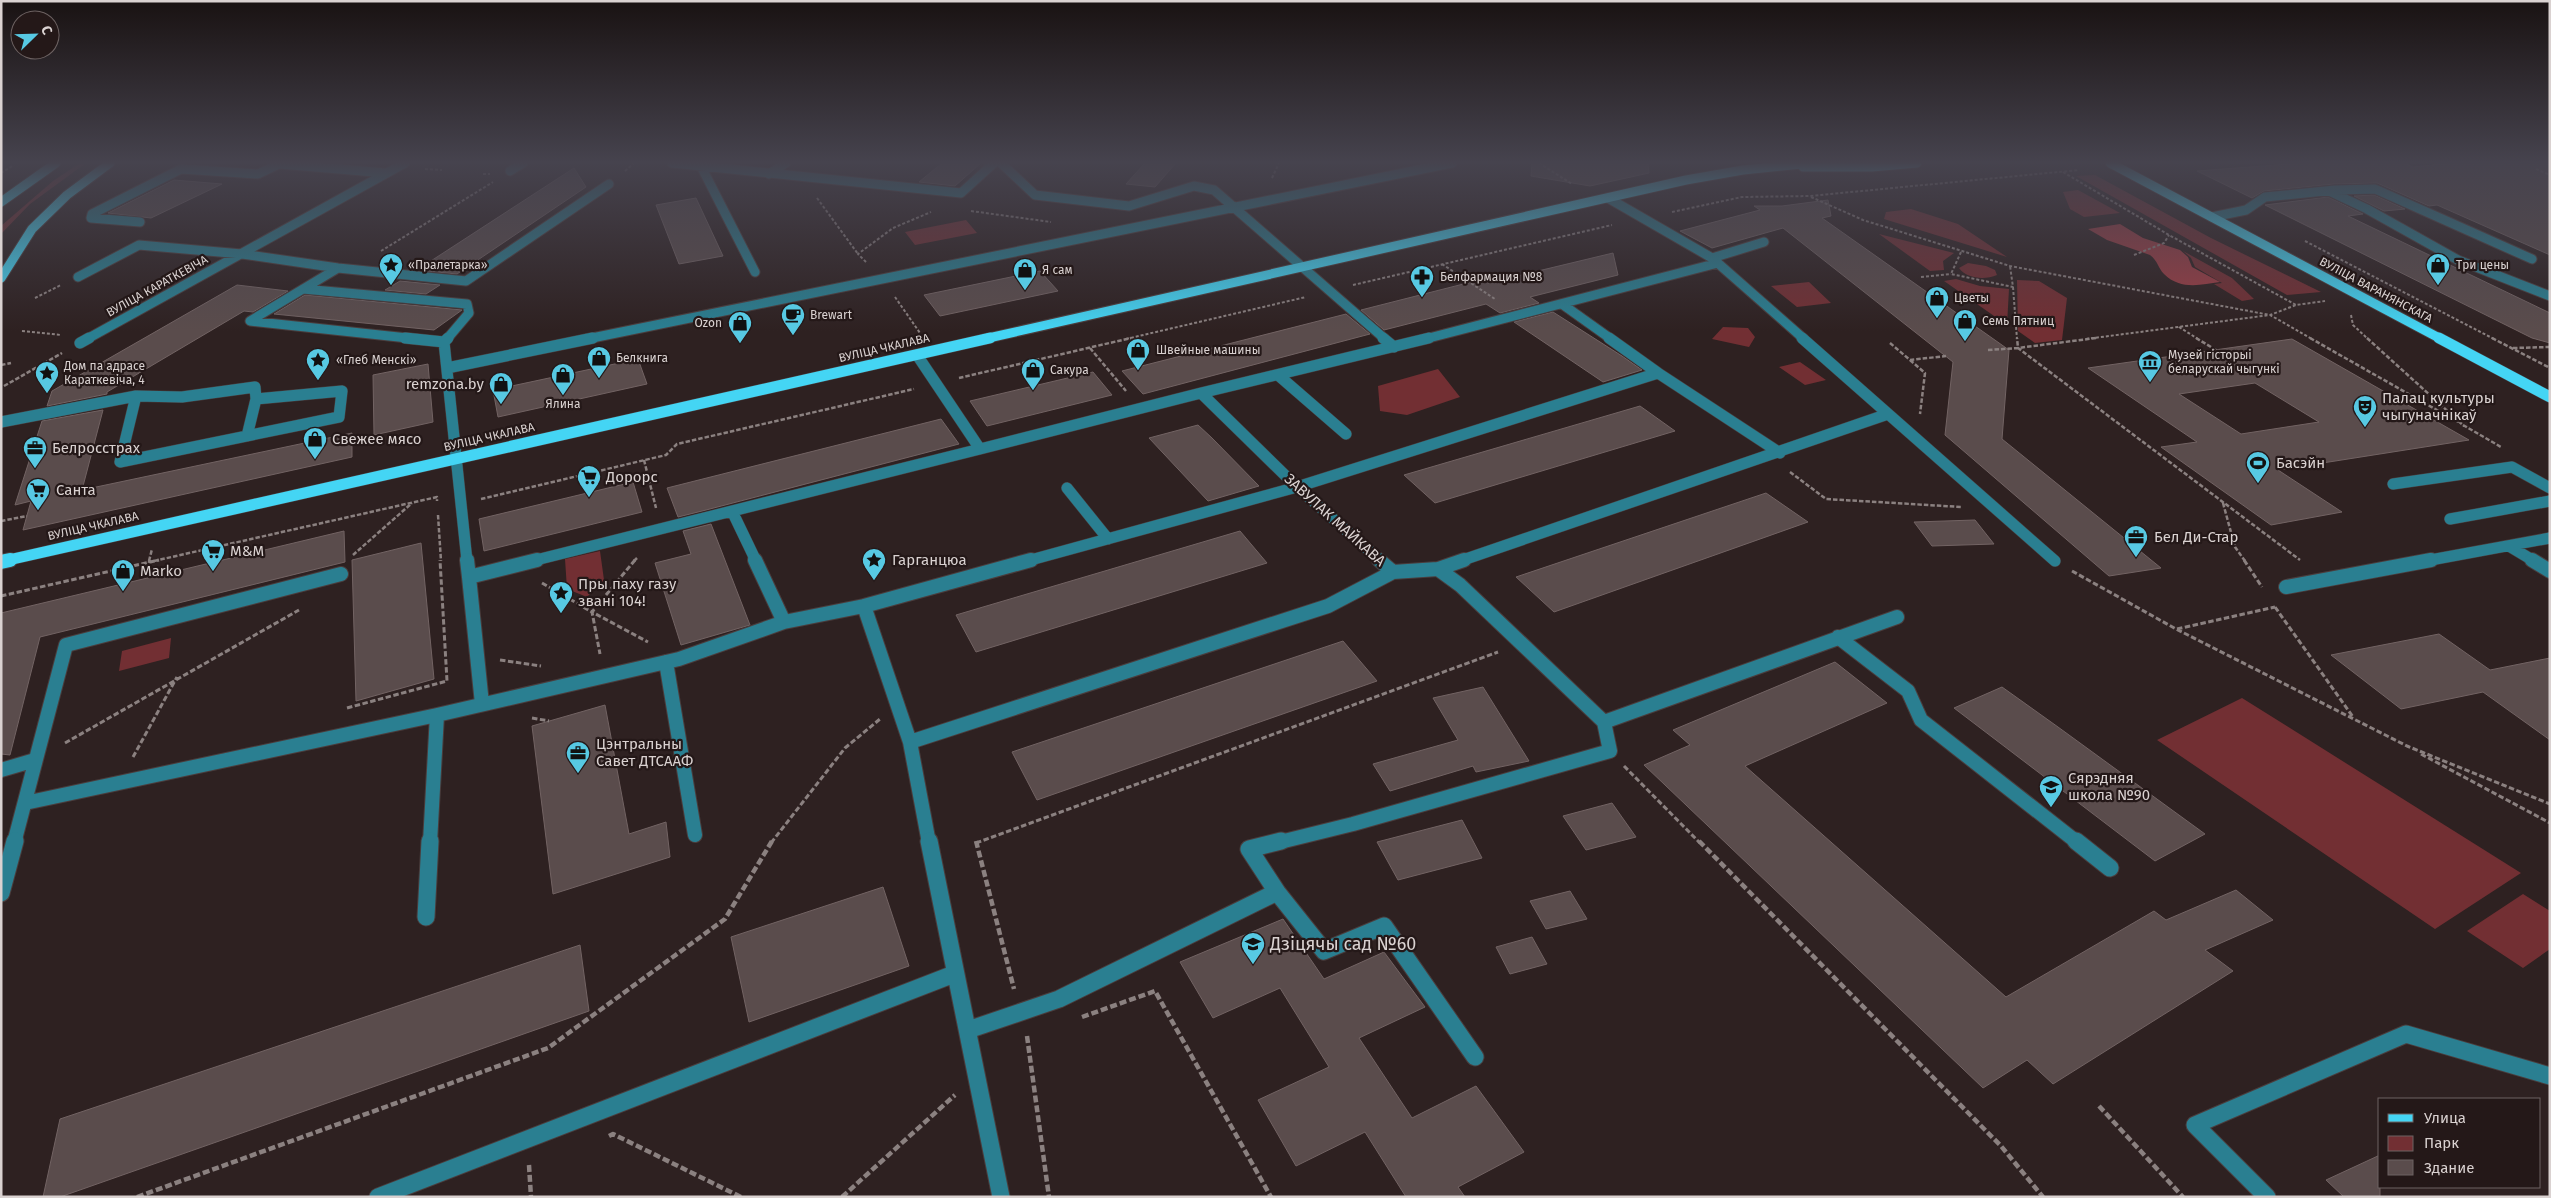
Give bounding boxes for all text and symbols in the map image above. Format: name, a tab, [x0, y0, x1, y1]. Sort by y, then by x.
north arrow	[10, 10, 60, 60]
text: С	[37, 23, 56, 37]
street label: ВУЛІЦА КАРАТКЕВІЧА	[104, 252, 210, 320]
place icon: «Пралетарка»	[378, 252, 404, 286]
shop icon: Три цены	[2425, 252, 2451, 286]
street label: ВУЛІЦА ВАРАНЯНСКАГА	[2317, 254, 2435, 326]
shop icon: Я сам	[1012, 257, 1038, 291]
place label: «Пралетарка»	[408, 258, 488, 272]
place label: Три цены	[2456, 258, 2509, 272]
place label: Я сам	[1042, 263, 1073, 277]
pharmacy icon: Белфармация №8	[1409, 264, 1435, 298]
place label: Белфармация №8	[1440, 270, 1543, 284]
shop icon: Цветы	[1924, 285, 1950, 319]
place label: Цветы	[1954, 291, 1989, 305]
cafe icon: Brewart	[780, 302, 806, 336]
place label: Brewart	[810, 308, 853, 322]
shop icon: Семь Пятниц	[1952, 308, 1978, 342]
shop icon: Ozon	[727, 310, 753, 344]
place label: Семь Пятниц	[1982, 314, 2054, 328]
place label: Ozon	[695, 316, 722, 330]
street label: ВУЛІЦА ЧКАЛАВА	[837, 331, 931, 365]
shop icon: Швейные машины	[1125, 337, 1151, 371]
place label: Швейные машины	[1156, 343, 1260, 357]
shop icon: Белкнига	[586, 345, 612, 379]
place icon: «Глеб Менскі»	[305, 347, 331, 381]
place label: Музей гісторыі беларускай чыгункі	[2168, 348, 2280, 376]
museum icon: Музей гісторыі беларускай чыгункі	[2137, 349, 2163, 383]
place label: Белкнига	[616, 351, 668, 365]
place label: «Глеб Менскі»	[336, 353, 417, 367]
shop icon: Сакура	[1020, 357, 1046, 391]
place label: Дом па адрасе Караткевіча, 4	[63, 359, 145, 387]
place icon: Дом па адрасе Караткевіча, 4	[34, 360, 60, 394]
shop icon: Ялина	[550, 362, 576, 396]
place label: Сакура	[1050, 363, 1089, 377]
shop icon: remzona.by	[488, 371, 514, 405]
place label: remzona.by	[406, 375, 485, 393]
place label: Палац культуры чыгуначнікаў	[2382, 389, 2495, 424]
theatre icon: Палац культуры чыгуначнікаў	[2352, 394, 2378, 428]
place label: Ялина	[545, 397, 581, 411]
street label: ВУЛІЦА ЧКАЛАВА	[442, 420, 536, 454]
shop icon: Свежее мясо	[302, 426, 328, 460]
place label: Свежее мясо	[332, 430, 422, 448]
office icon: Белросстрах	[22, 435, 48, 469]
place label: Белросстрах	[52, 439, 141, 457]
sports icon: Басэйн	[2245, 450, 2271, 484]
place label: Басэйн	[2276, 454, 2325, 472]
supermarket icon: Дорорс	[576, 464, 602, 498]
place label: Дорорс	[605, 468, 658, 486]
street label: ЗАВУЛАК МАЙКАВА	[1281, 470, 1390, 570]
supermarket icon: Санта	[25, 477, 51, 511]
place label: Санта	[56, 481, 96, 499]
street label: ВУЛІЦА ЧКАЛАВА	[46, 509, 140, 543]
office icon: Бел Ди-Стар	[2123, 524, 2149, 558]
place label: Бел Ди-Стар	[2154, 528, 2238, 546]
supermarket icon: M&M	[200, 538, 226, 572]
place label: M&M	[230, 542, 264, 560]
place icon: Гарганцюа	[861, 547, 887, 581]
place label: Гарганцюа	[892, 551, 967, 569]
shop icon: Marko	[110, 558, 136, 592]
place label: Marko	[140, 562, 182, 580]
place label: Пры паху газу звані 104!	[578, 575, 677, 610]
place icon: Пры паху газу звані 104!	[548, 580, 574, 614]
place label: Цэнтральны Савет ДТСААФ	[596, 735, 693, 770]
office icon: Цэнтральны Савет ДТСААФ	[565, 740, 591, 774]
place label: Сярэдняя школа №90	[2068, 769, 2150, 804]
school or university icon: Сярэдняя школа №90	[2038, 774, 2064, 808]
school or university icon: Дзіцячы сад №60	[1240, 931, 1266, 965]
place label: Дзіцячы сад №60	[1269, 933, 1416, 955]
legend	[2378, 1098, 2541, 1188]
text: Улица	[2424, 1109, 2466, 1127]
text: Парк	[2424, 1134, 2459, 1152]
text: Здание	[2424, 1159, 2474, 1177]

